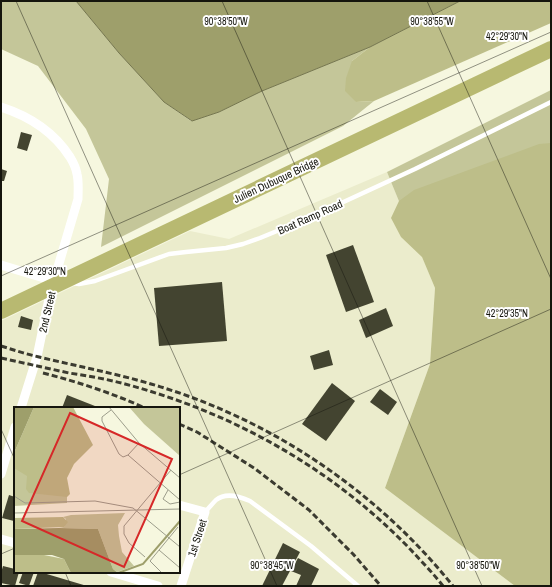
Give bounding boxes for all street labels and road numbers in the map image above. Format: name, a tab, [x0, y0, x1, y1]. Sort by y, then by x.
street label: Julien Dubuque Bridge	[231, 154, 321, 206]
street label: Boat Ramp Road	[276, 197, 344, 237]
street label: 2nd Street	[35, 290, 59, 334]
street label: 1st Street	[184, 517, 210, 559]

